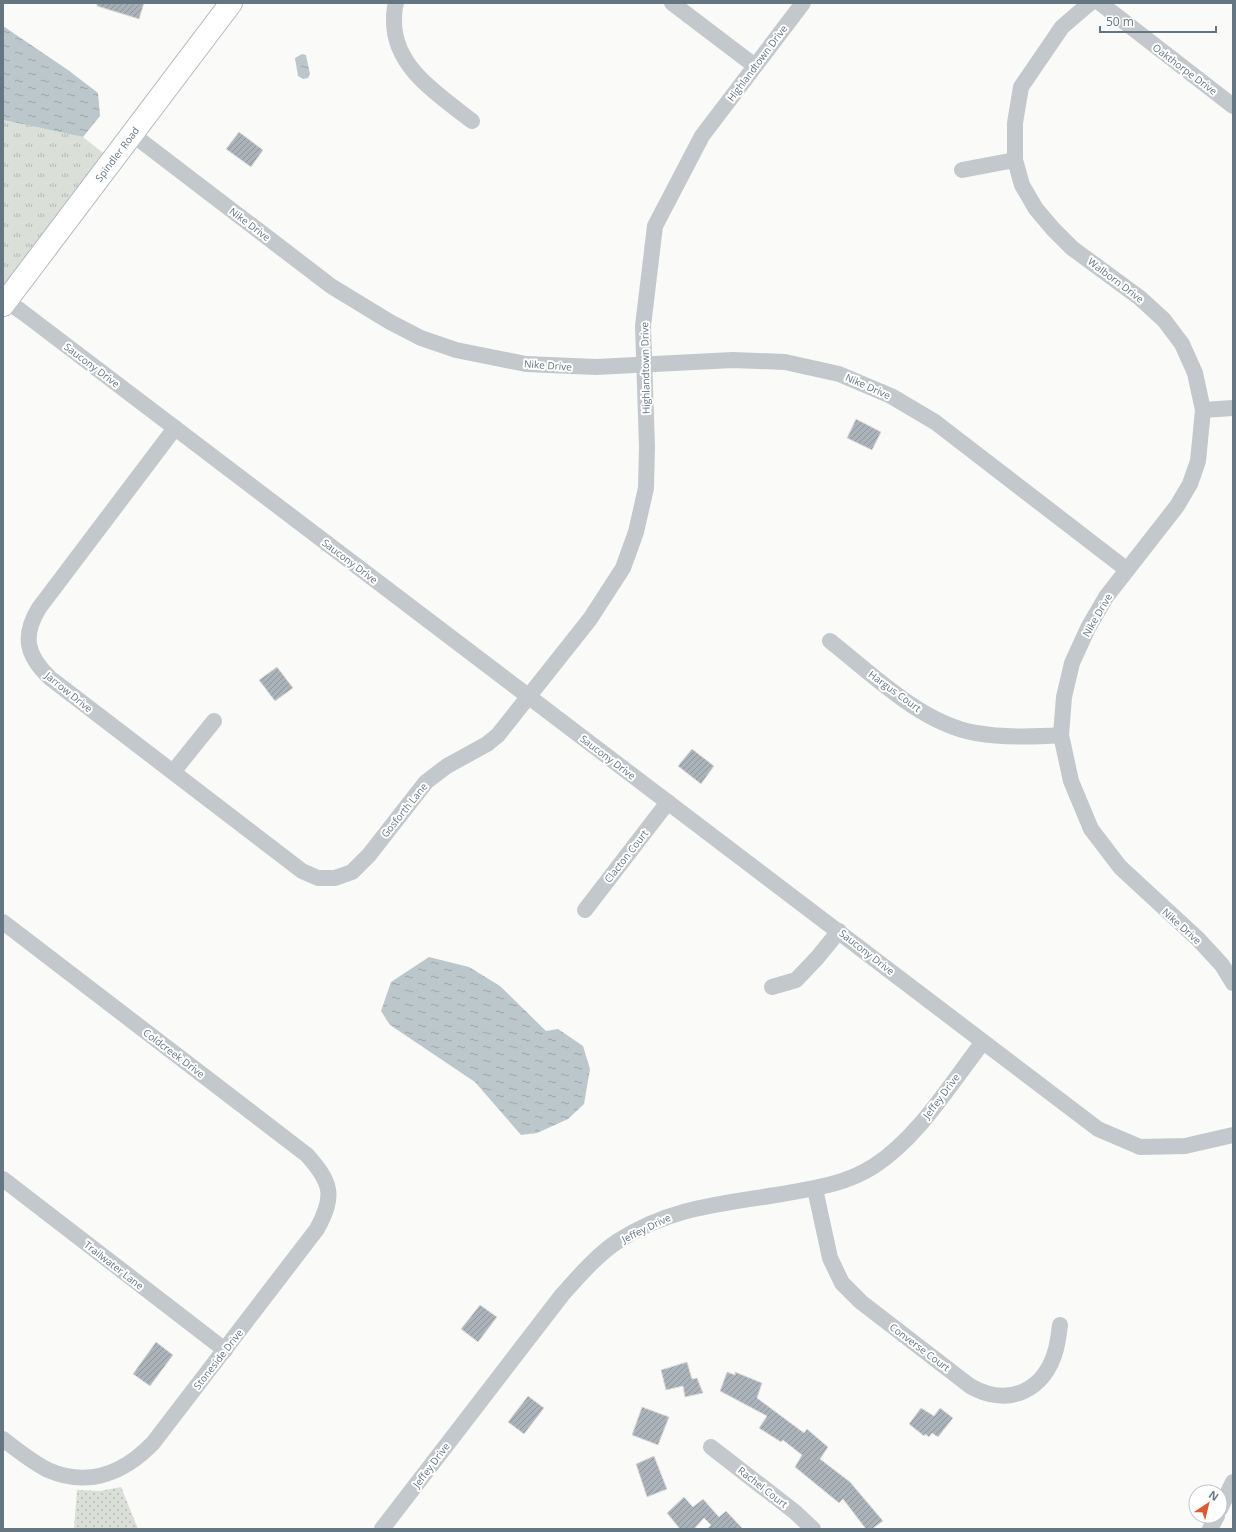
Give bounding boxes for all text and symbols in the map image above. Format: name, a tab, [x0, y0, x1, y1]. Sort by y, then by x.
scale bar	[1100, 8, 1216, 34]
text: 50 m	[1106, 13, 1134, 30]
street label: Highlandtown Drive	[724, 22, 791, 104]
street label: Oakthorpe Drive	[1150, 40, 1220, 98]
street label: Spindler Road	[92, 124, 142, 184]
street label: Nike Drive	[227, 204, 274, 244]
street label: Walborn Drive	[1085, 254, 1147, 306]
street label: Highlandtown Drive	[637, 321, 653, 414]
street label: Saucony Drive	[61, 339, 123, 391]
street label: Nike Drive	[524, 356, 573, 374]
street label: Nike Drive	[843, 370, 893, 402]
street label: Saucony Drive	[319, 535, 381, 587]
street label: Nike Drive	[1079, 590, 1115, 639]
street label: Hargus Court	[866, 667, 925, 715]
street label: Jarrow Drive	[42, 668, 96, 716]
street label: Saucony Drive	[577, 731, 639, 783]
street label: Gosforth Lane	[378, 780, 431, 840]
street label: Clacton Court	[601, 826, 651, 885]
street label: Nike Drive	[1159, 905, 1205, 948]
street label: Saucony Drive	[837, 926, 898, 978]
street label: Coldcreek Drive	[140, 1025, 208, 1081]
street label: Jeffey Drive	[919, 1070, 963, 1122]
street label: Jeffey Drive	[618, 1210, 673, 1246]
street label: Trailwater Lane	[81, 1237, 147, 1293]
street label: Converse Court	[887, 1320, 953, 1375]
street label: Stoneside Drive	[190, 1326, 246, 1392]
street label: Jeffey Drive	[409, 1439, 453, 1491]
street label: Rachel Court	[735, 1463, 791, 1511]
north arrow	[1188, 1484, 1228, 1524]
text: N	[1206, 1487, 1222, 1504]

